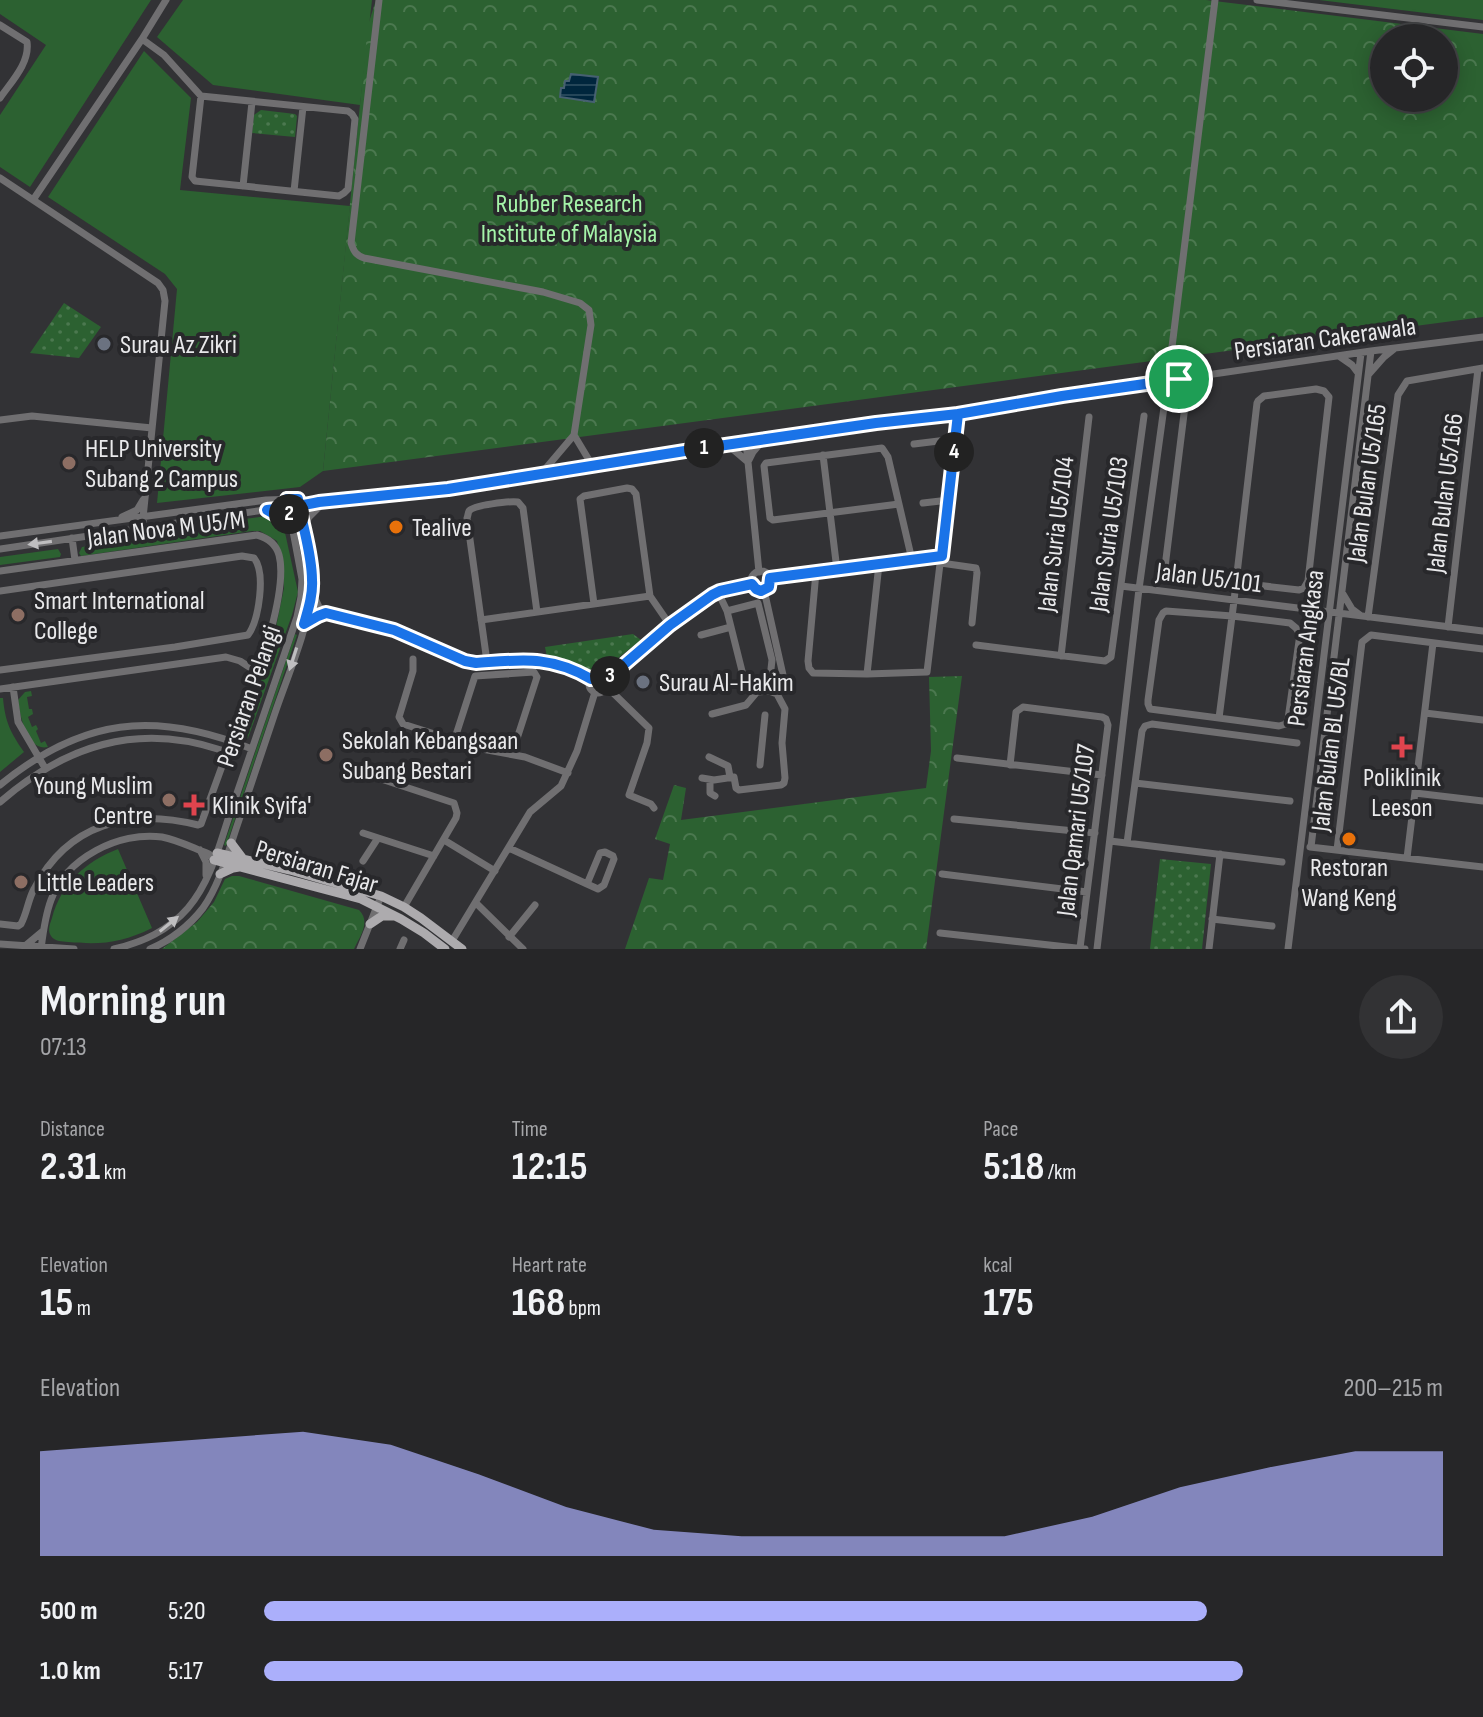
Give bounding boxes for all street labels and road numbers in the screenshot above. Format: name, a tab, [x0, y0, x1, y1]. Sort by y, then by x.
street label: Persiaran Cakerawala	[1232, 311, 1418, 368]
street label: Jalan Bulan U5/165	[1341, 402, 1394, 565]
street label: Jalan Bulan U5/166	[1420, 412, 1471, 576]
street label: Jalan Suria U5/104	[1031, 455, 1081, 615]
street label: Jalan Suria U5/103	[1083, 455, 1136, 615]
street label: Jalan Nova M U5/M	[84, 504, 247, 555]
street label: Jalan U5/101	[1153, 557, 1263, 600]
street label: Persiaran Angkasa	[1282, 568, 1331, 728]
street label: Persiaran Pelangi	[211, 622, 288, 771]
street label: Jalan Bulan BL U5/BL	[1305, 655, 1358, 834]
street label: Jalan Qamari U5/107	[1050, 742, 1102, 919]
street label: Persiaran Fajar	[252, 834, 382, 901]

